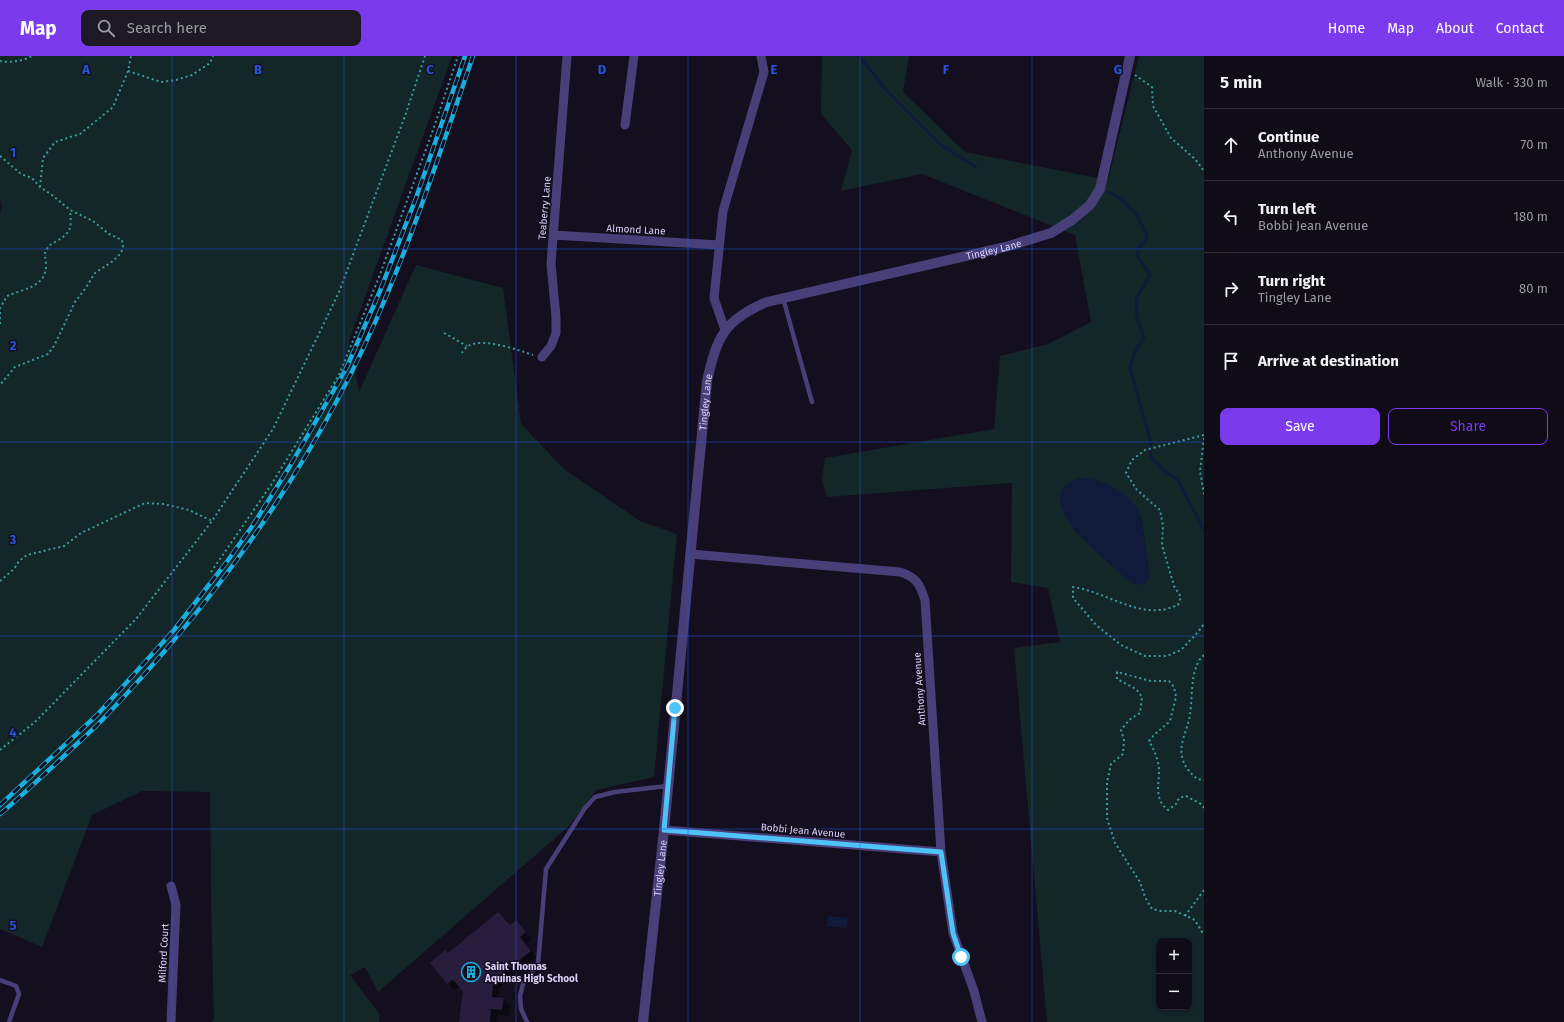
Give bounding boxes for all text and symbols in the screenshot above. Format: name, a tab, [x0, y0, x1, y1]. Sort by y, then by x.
search box	[81, 10, 361, 46]
text: Map	[20, 17, 57, 40]
icon: search	[95, 17, 117, 39]
text: Search here	[127, 19, 207, 37]
text: Home	[1328, 20, 1365, 37]
text: Map	[1387, 20, 1414, 37]
text: About	[1436, 20, 1474, 37]
text: Contact	[1496, 20, 1544, 37]
text: A	[81, 62, 90, 77]
text: B	[254, 62, 262, 77]
text: C	[426, 62, 434, 77]
text: D	[598, 62, 607, 77]
text: E	[771, 62, 778, 77]
text: F	[943, 62, 950, 77]
text: G	[1114, 62, 1122, 77]
text: 5 min	[1220, 72, 1262, 93]
text: Walk · 330 m	[1475, 75, 1548, 90]
text: Continue	[1258, 128, 1319, 146]
icon: ahead	[1220, 134, 1242, 156]
text: 70 m	[1521, 137, 1548, 152]
text: 1	[10, 145, 16, 160]
text: Anthony Avenue	[1258, 146, 1354, 161]
street label: Teaberry Lane	[536, 176, 554, 240]
text: Turn left	[1258, 200, 1316, 218]
icon: left	[1220, 206, 1242, 228]
text: 180 m	[1513, 209, 1548, 224]
text: Bobbi Jean Avenue	[1258, 218, 1368, 233]
street label: Almond Lane	[606, 222, 666, 238]
street label: Tingley Lane	[965, 237, 1023, 263]
text: Turn right	[1258, 272, 1325, 290]
icon: right	[1220, 278, 1242, 300]
text: 80 m	[1519, 281, 1548, 296]
text: Tingley Lane	[1258, 290, 1332, 305]
text: 2	[10, 338, 17, 353]
icon: arrive	[1220, 350, 1242, 372]
text: Arrive at destination	[1258, 352, 1399, 370]
street label: Tingley Lane	[697, 373, 715, 431]
button: Save	[1220, 408, 1380, 445]
button: Share	[1388, 408, 1548, 445]
text: 3	[9, 532, 17, 547]
street label: Anthony Avenue	[911, 652, 929, 726]
route end	[666, 699, 684, 717]
text: 4	[9, 725, 17, 740]
street label: Bobbi Jean Avenue	[760, 821, 846, 841]
street label: Tingley Lane	[652, 839, 670, 897]
text: 5	[10, 918, 17, 933]
street label: Milford Court	[156, 923, 172, 983]
map controls	[1156, 938, 1192, 1010]
button: +	[1156, 938, 1192, 974]
route start	[952, 948, 970, 966]
building icon: Saint Thomas Aquinas High School	[460, 961, 482, 983]
place label: Saint Thomas Aquinas High School	[484, 961, 578, 985]
button: −	[1156, 974, 1192, 1010]

